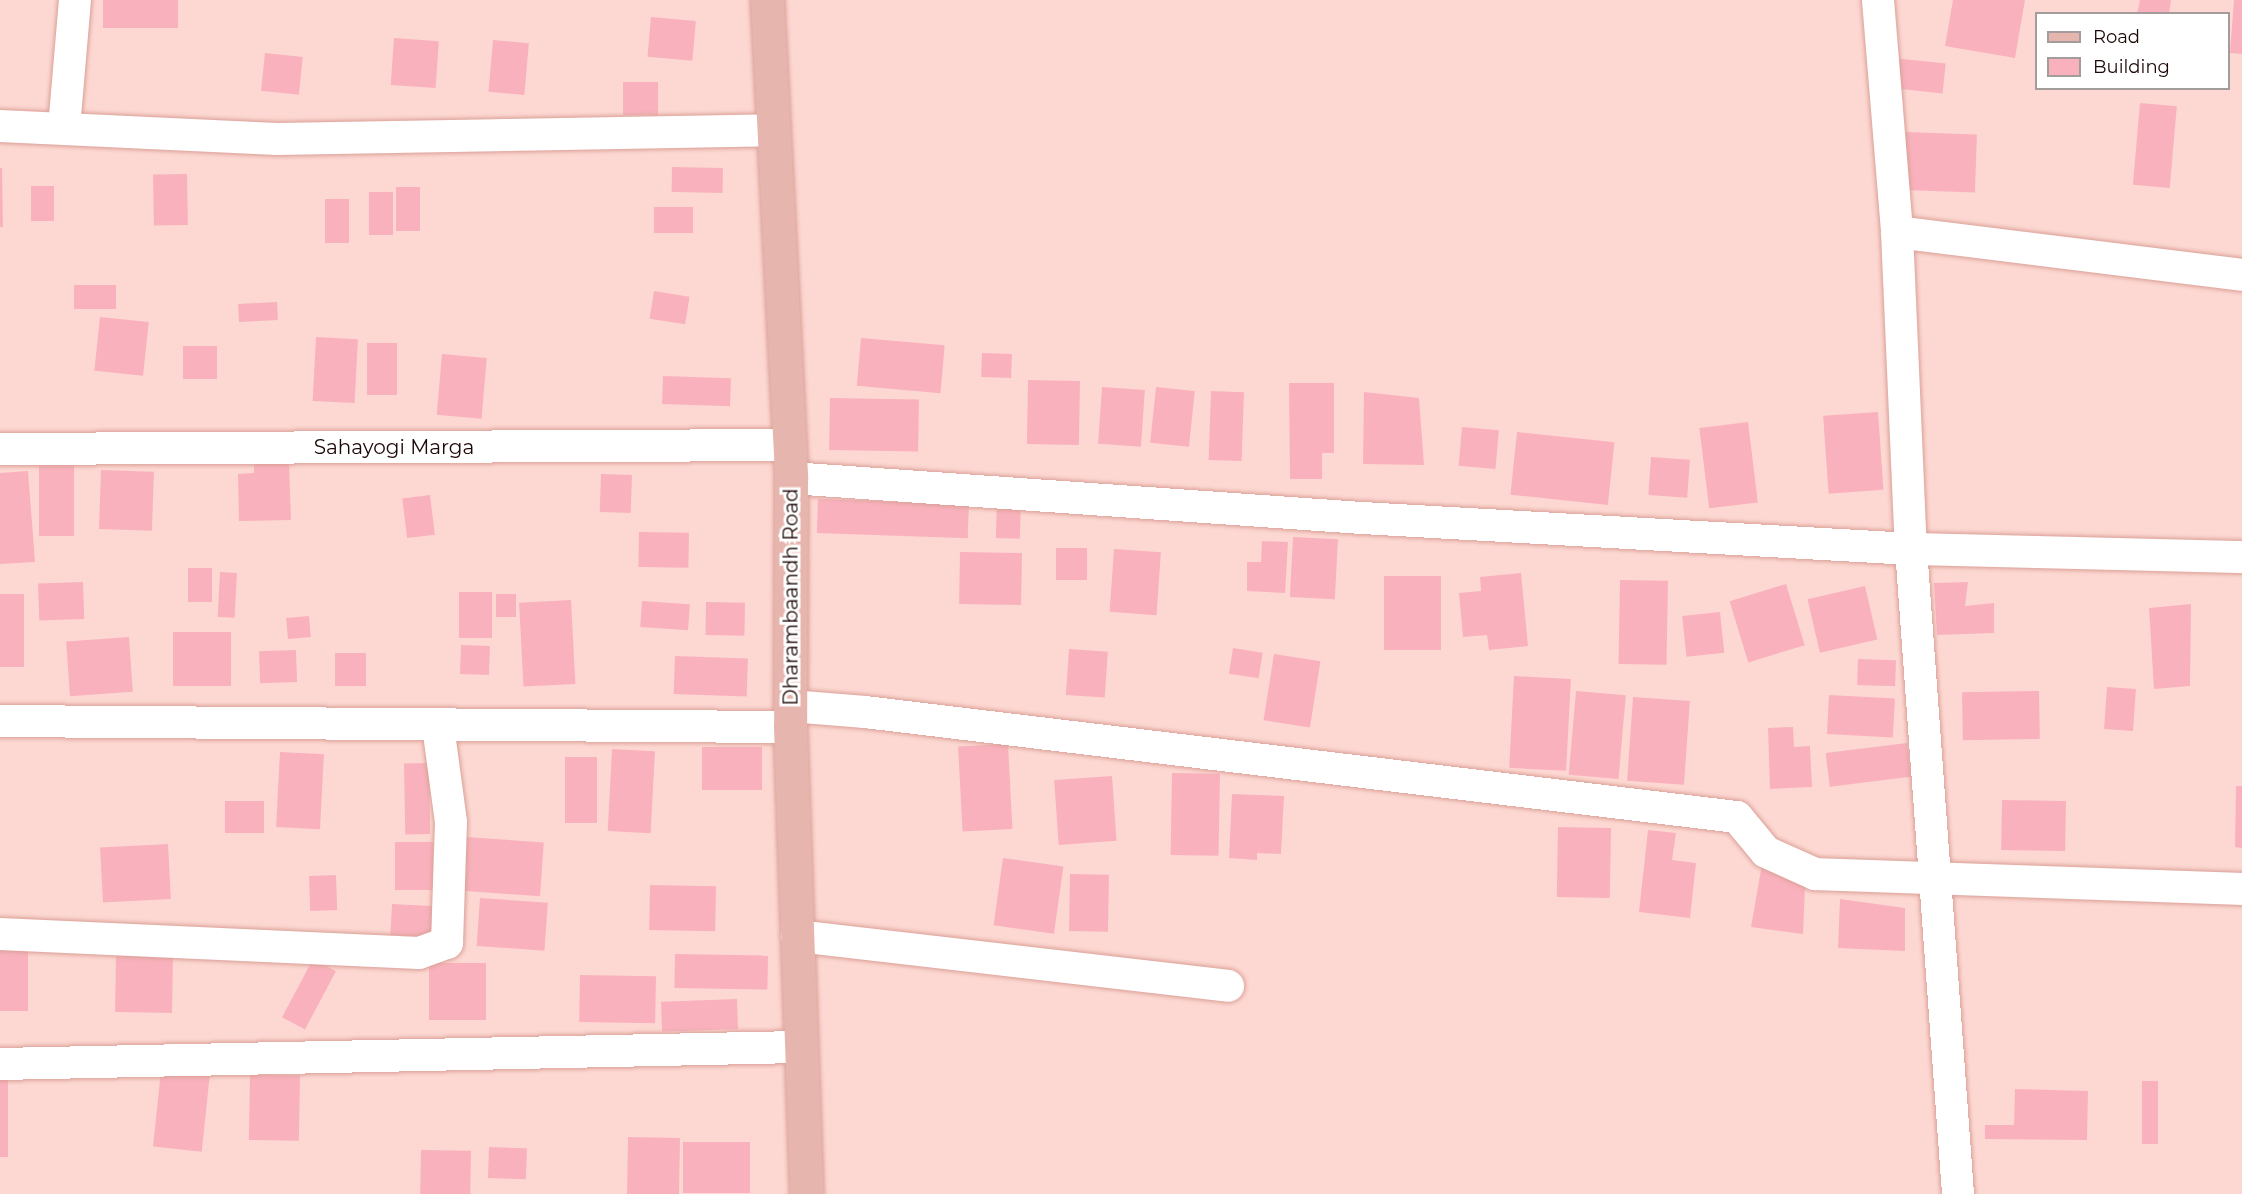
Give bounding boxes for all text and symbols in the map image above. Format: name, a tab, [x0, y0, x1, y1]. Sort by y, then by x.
legend	[2035, 12, 2230, 90]
text: Road	[2093, 26, 2140, 48]
text: Building	[2093, 56, 2170, 78]
street label: Sahayogi Marga	[314, 435, 474, 459]
street label: Dharambaandh Road	[779, 488, 803, 706]

